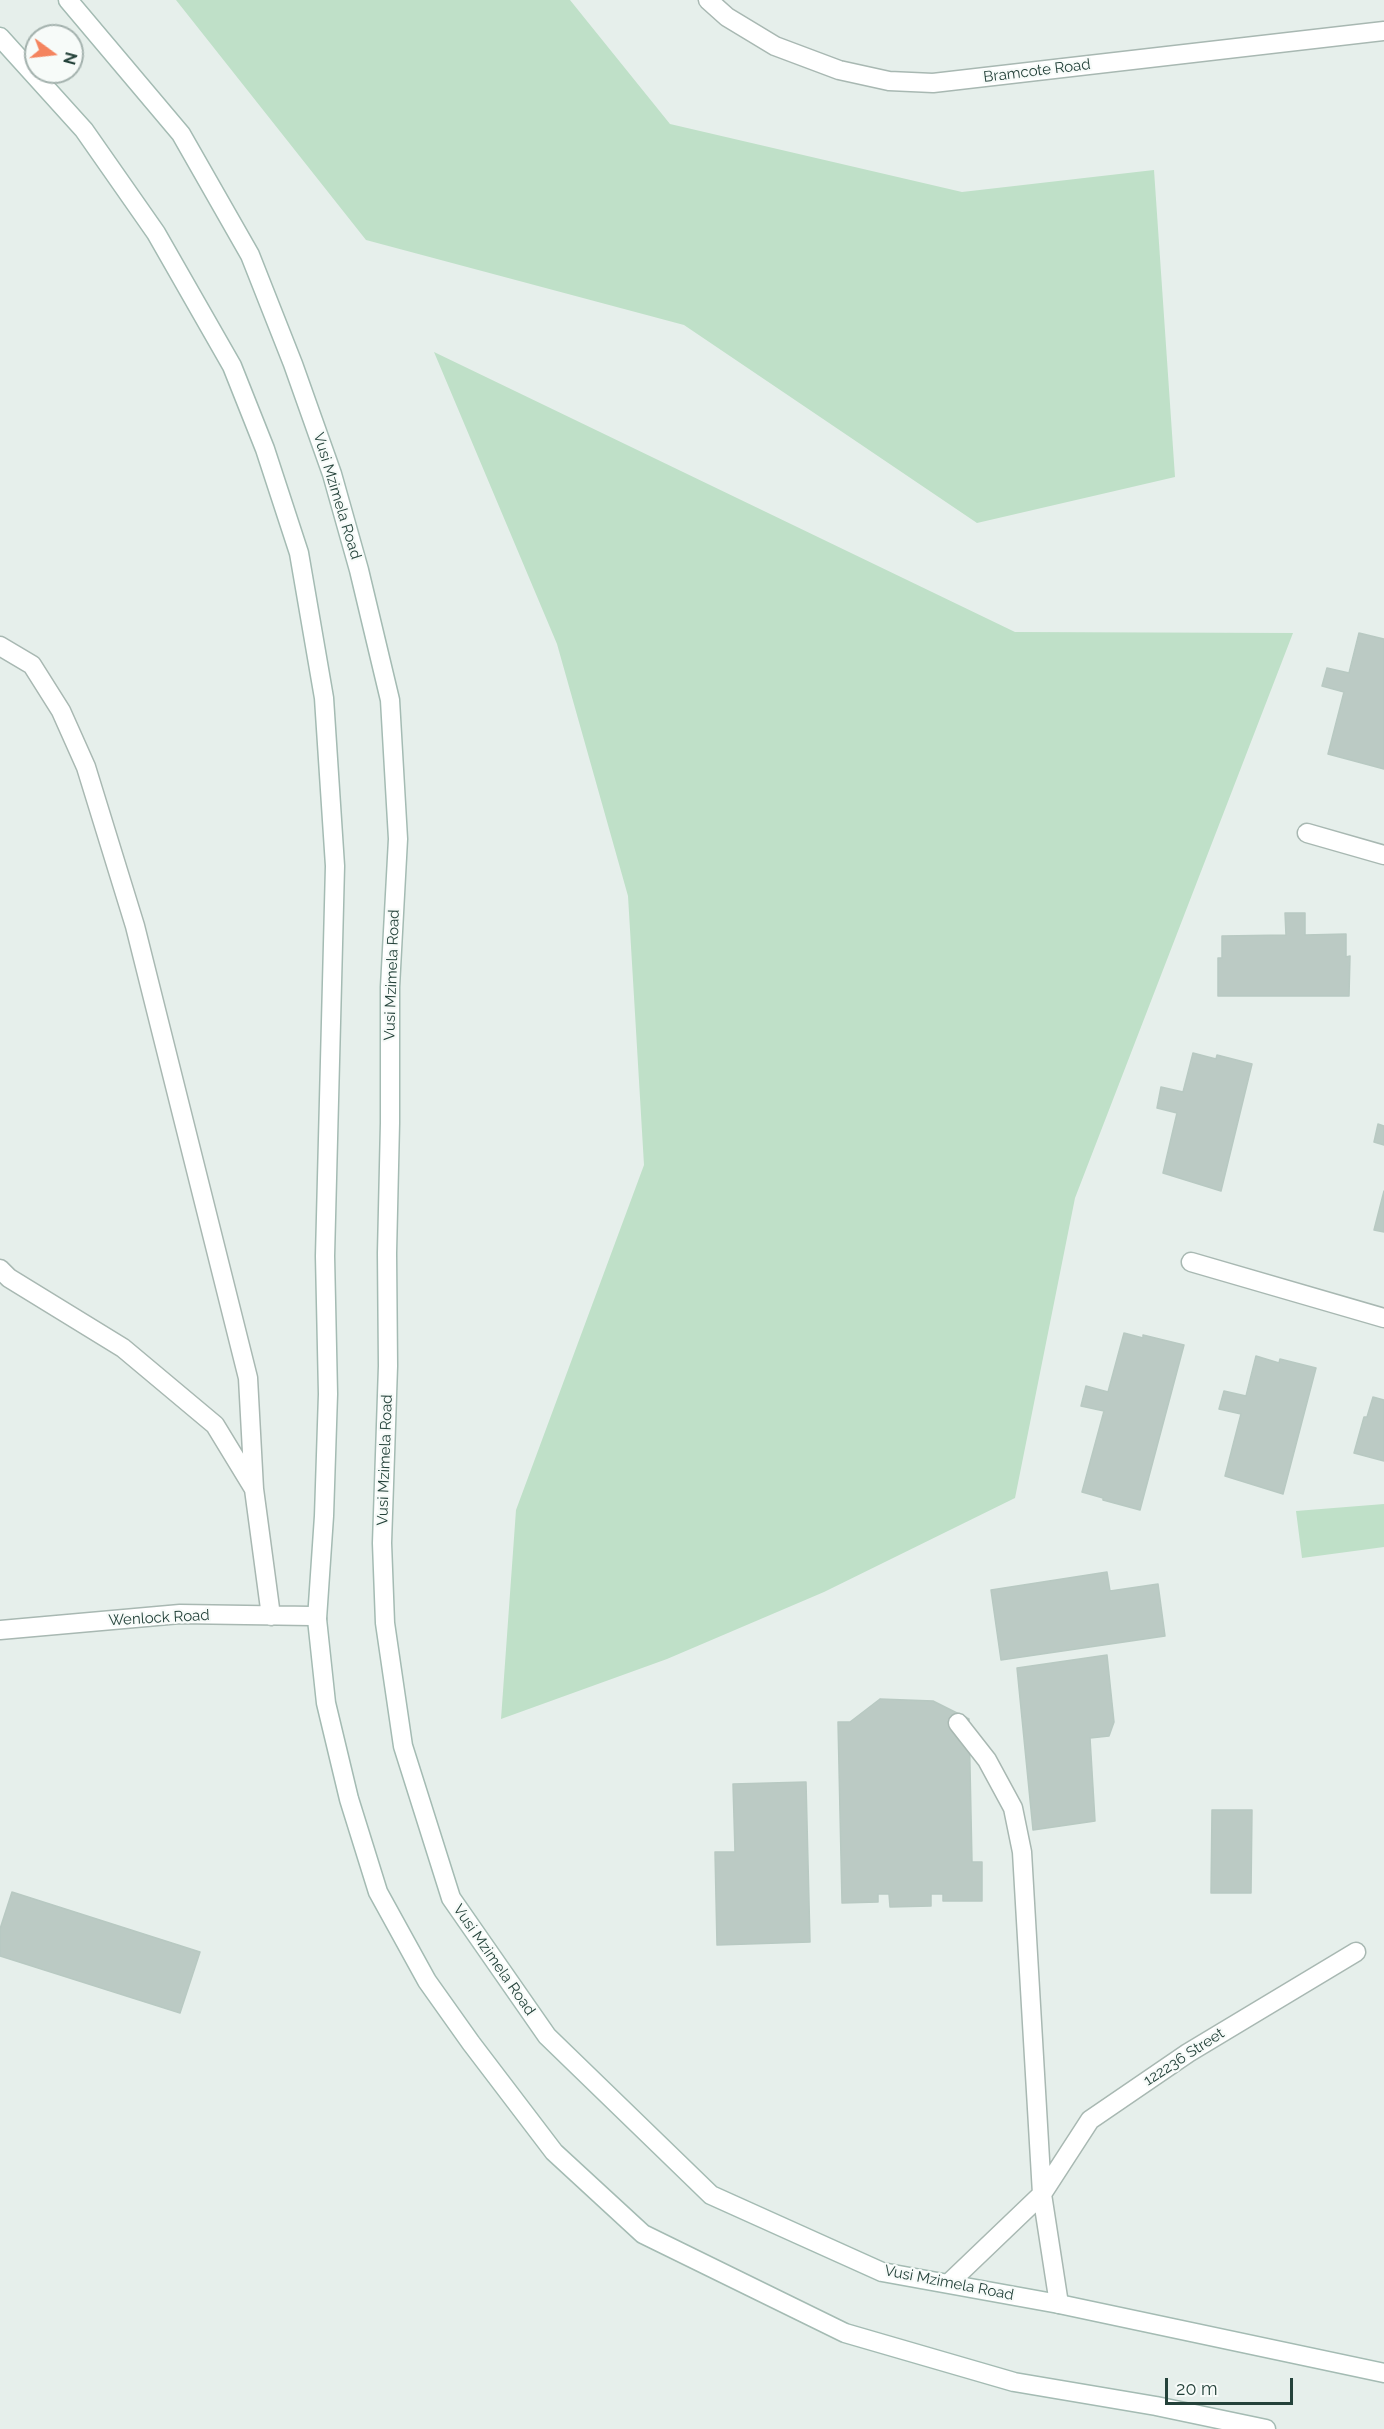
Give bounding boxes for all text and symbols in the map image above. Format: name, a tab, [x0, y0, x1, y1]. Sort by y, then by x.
north arrow	[24, 24, 84, 84]
text: N	[59, 50, 81, 67]
street label: Bramcote Road	[982, 56, 1092, 86]
street label: Vusi Mzimela Road	[309, 431, 365, 561]
street label: Vusi Mzimela Road	[381, 909, 403, 1041]
street label: Vusi Mzimela Road	[374, 1394, 396, 1526]
street label: Wenlock Road	[108, 1606, 210, 1630]
street label: Vusi Mzimela Road	[449, 1901, 539, 2019]
street label: 122236 Street	[1140, 2024, 1228, 2090]
street label: Vusi Mzimela Road	[883, 2262, 1015, 2304]
scale bar	[1168, 2366, 1296, 2404]
text: 20 m	[1176, 2378, 1218, 2399]

